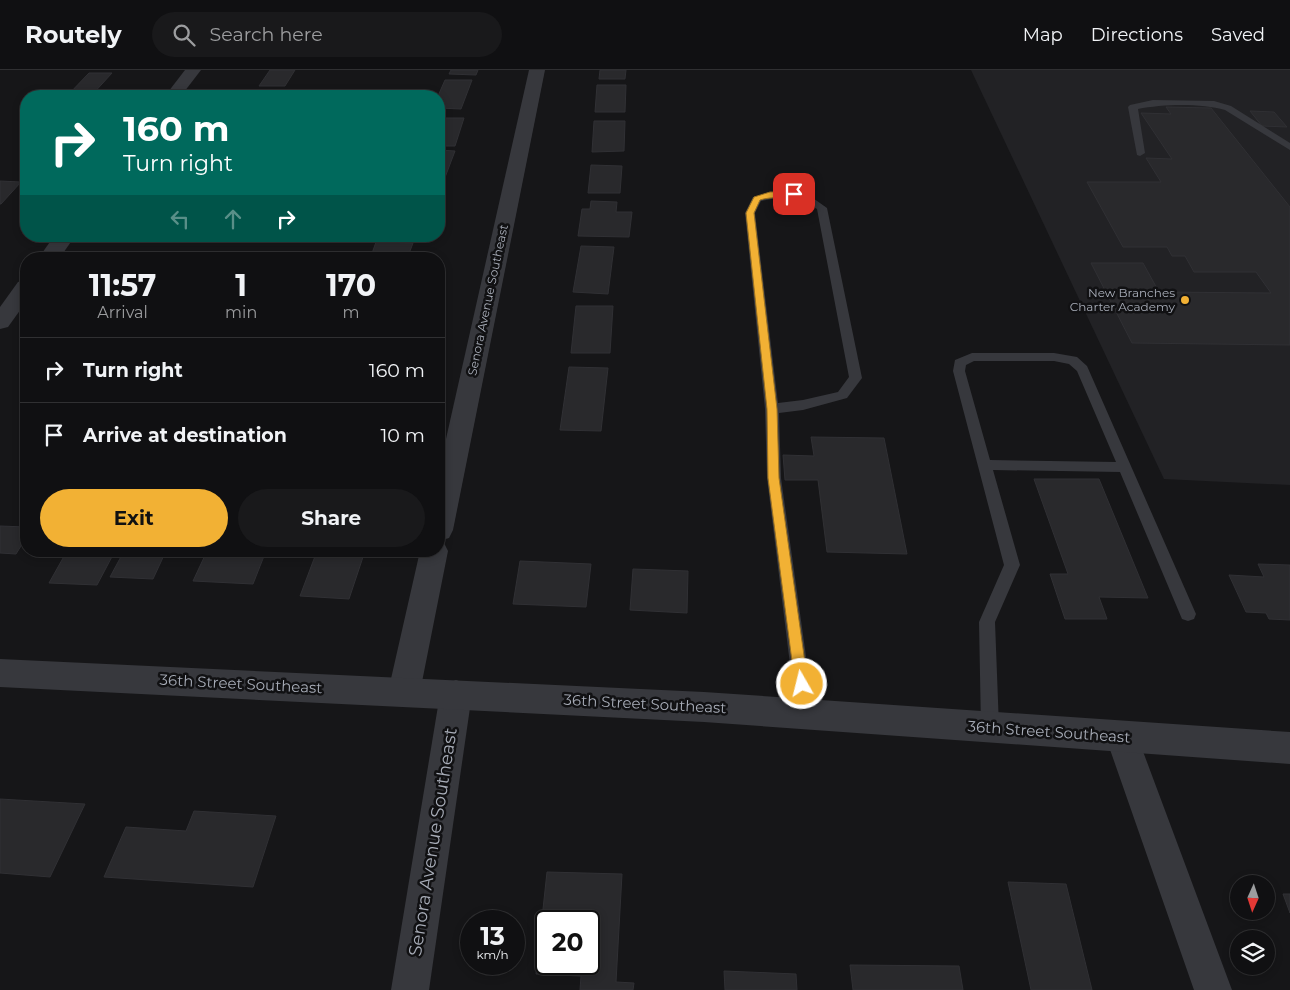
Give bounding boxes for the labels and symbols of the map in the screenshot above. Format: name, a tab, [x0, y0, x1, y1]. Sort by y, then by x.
pin	[773, 173, 815, 215]
street label: Senora Avenue Southeast	[464, 223, 511, 377]
place label: New Branches Charter Academy	[1070, 285, 1175, 314]
marker: New Branches Charter Academy	[1179, 294, 1191, 306]
position arrow	[775, 657, 827, 709]
street label: 36th Street Southeast	[159, 670, 323, 697]
street label: 36th Street Southeast	[563, 690, 727, 717]
street label: 36th Street Southeast	[967, 716, 1131, 747]
street label: Senora Avenue Southeast	[404, 726, 462, 958]
north arrow	[1230, 875, 1275, 920]
speed limit sign: 20	[535, 910, 600, 975]

